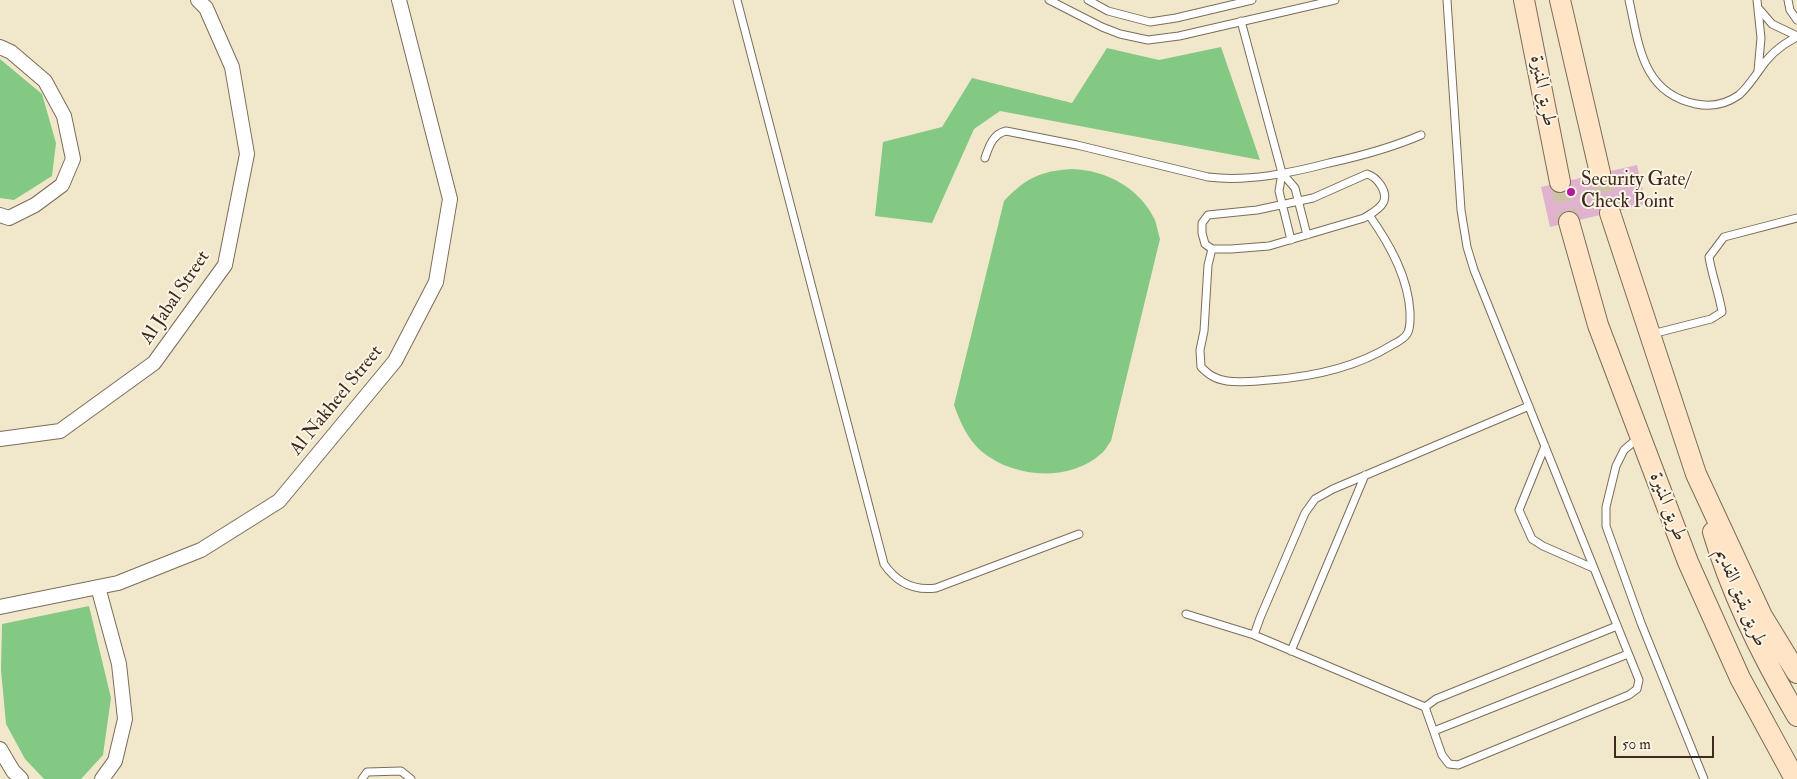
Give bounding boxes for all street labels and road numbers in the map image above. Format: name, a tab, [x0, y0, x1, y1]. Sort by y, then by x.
street label: طريق المنيرة	[1524, 54, 1560, 128]
street label: Al Jabal Street	[136, 247, 216, 349]
street label: Al Nakheel Street	[286, 341, 388, 461]
street label: طريق المنيرة	[1644, 469, 1690, 545]
street label: طريق بقيق القديم	[1709, 545, 1771, 651]

